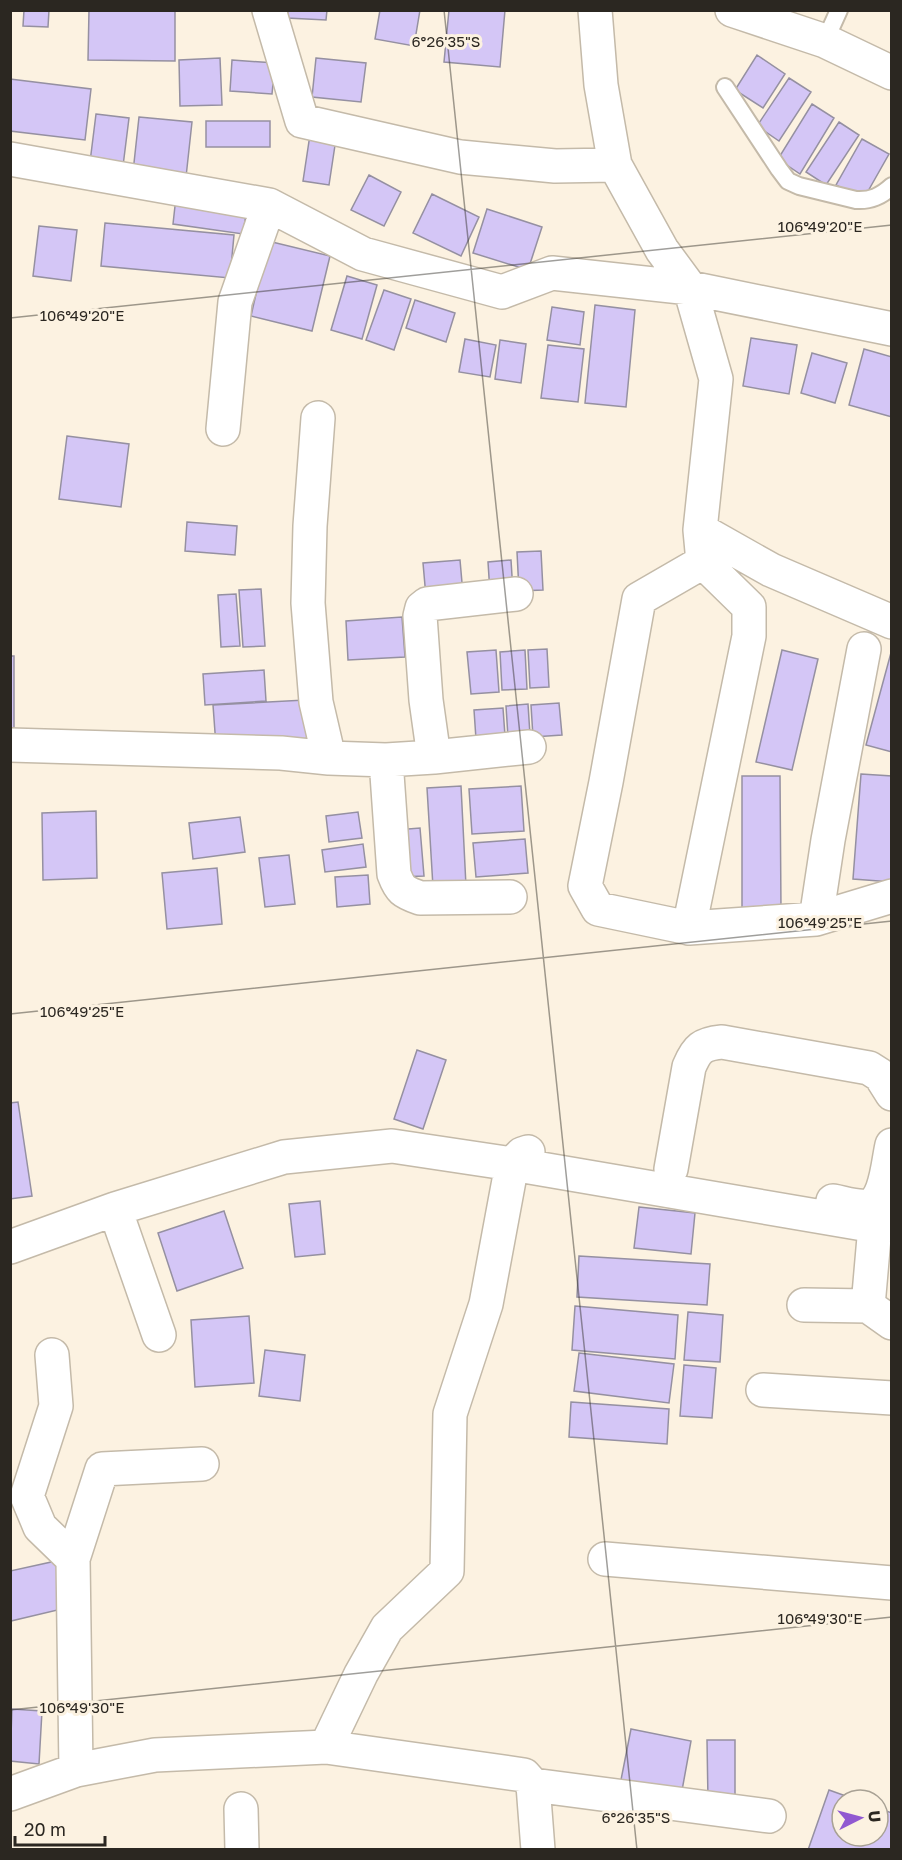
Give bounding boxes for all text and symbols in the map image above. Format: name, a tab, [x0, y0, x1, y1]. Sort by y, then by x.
text: 6°26'35"S	[412, 32, 480, 50]
text: 106°49'20"E	[778, 217, 862, 235]
text: 106°49'20"E	[40, 306, 124, 324]
text: 106°49'25"E	[778, 913, 862, 931]
text: 106°49'25"E	[40, 1002, 124, 1020]
text: 106°49'30"E	[778, 1609, 862, 1627]
text: 106°49'30"E	[40, 1698, 124, 1716]
north arrow	[830, 1788, 890, 1848]
text: 6°26'35"S	[602, 1808, 670, 1826]
scale bar	[15, 1809, 105, 1847]
text: U	[864, 1810, 885, 1823]
text: 20 m	[24, 1818, 66, 1840]

